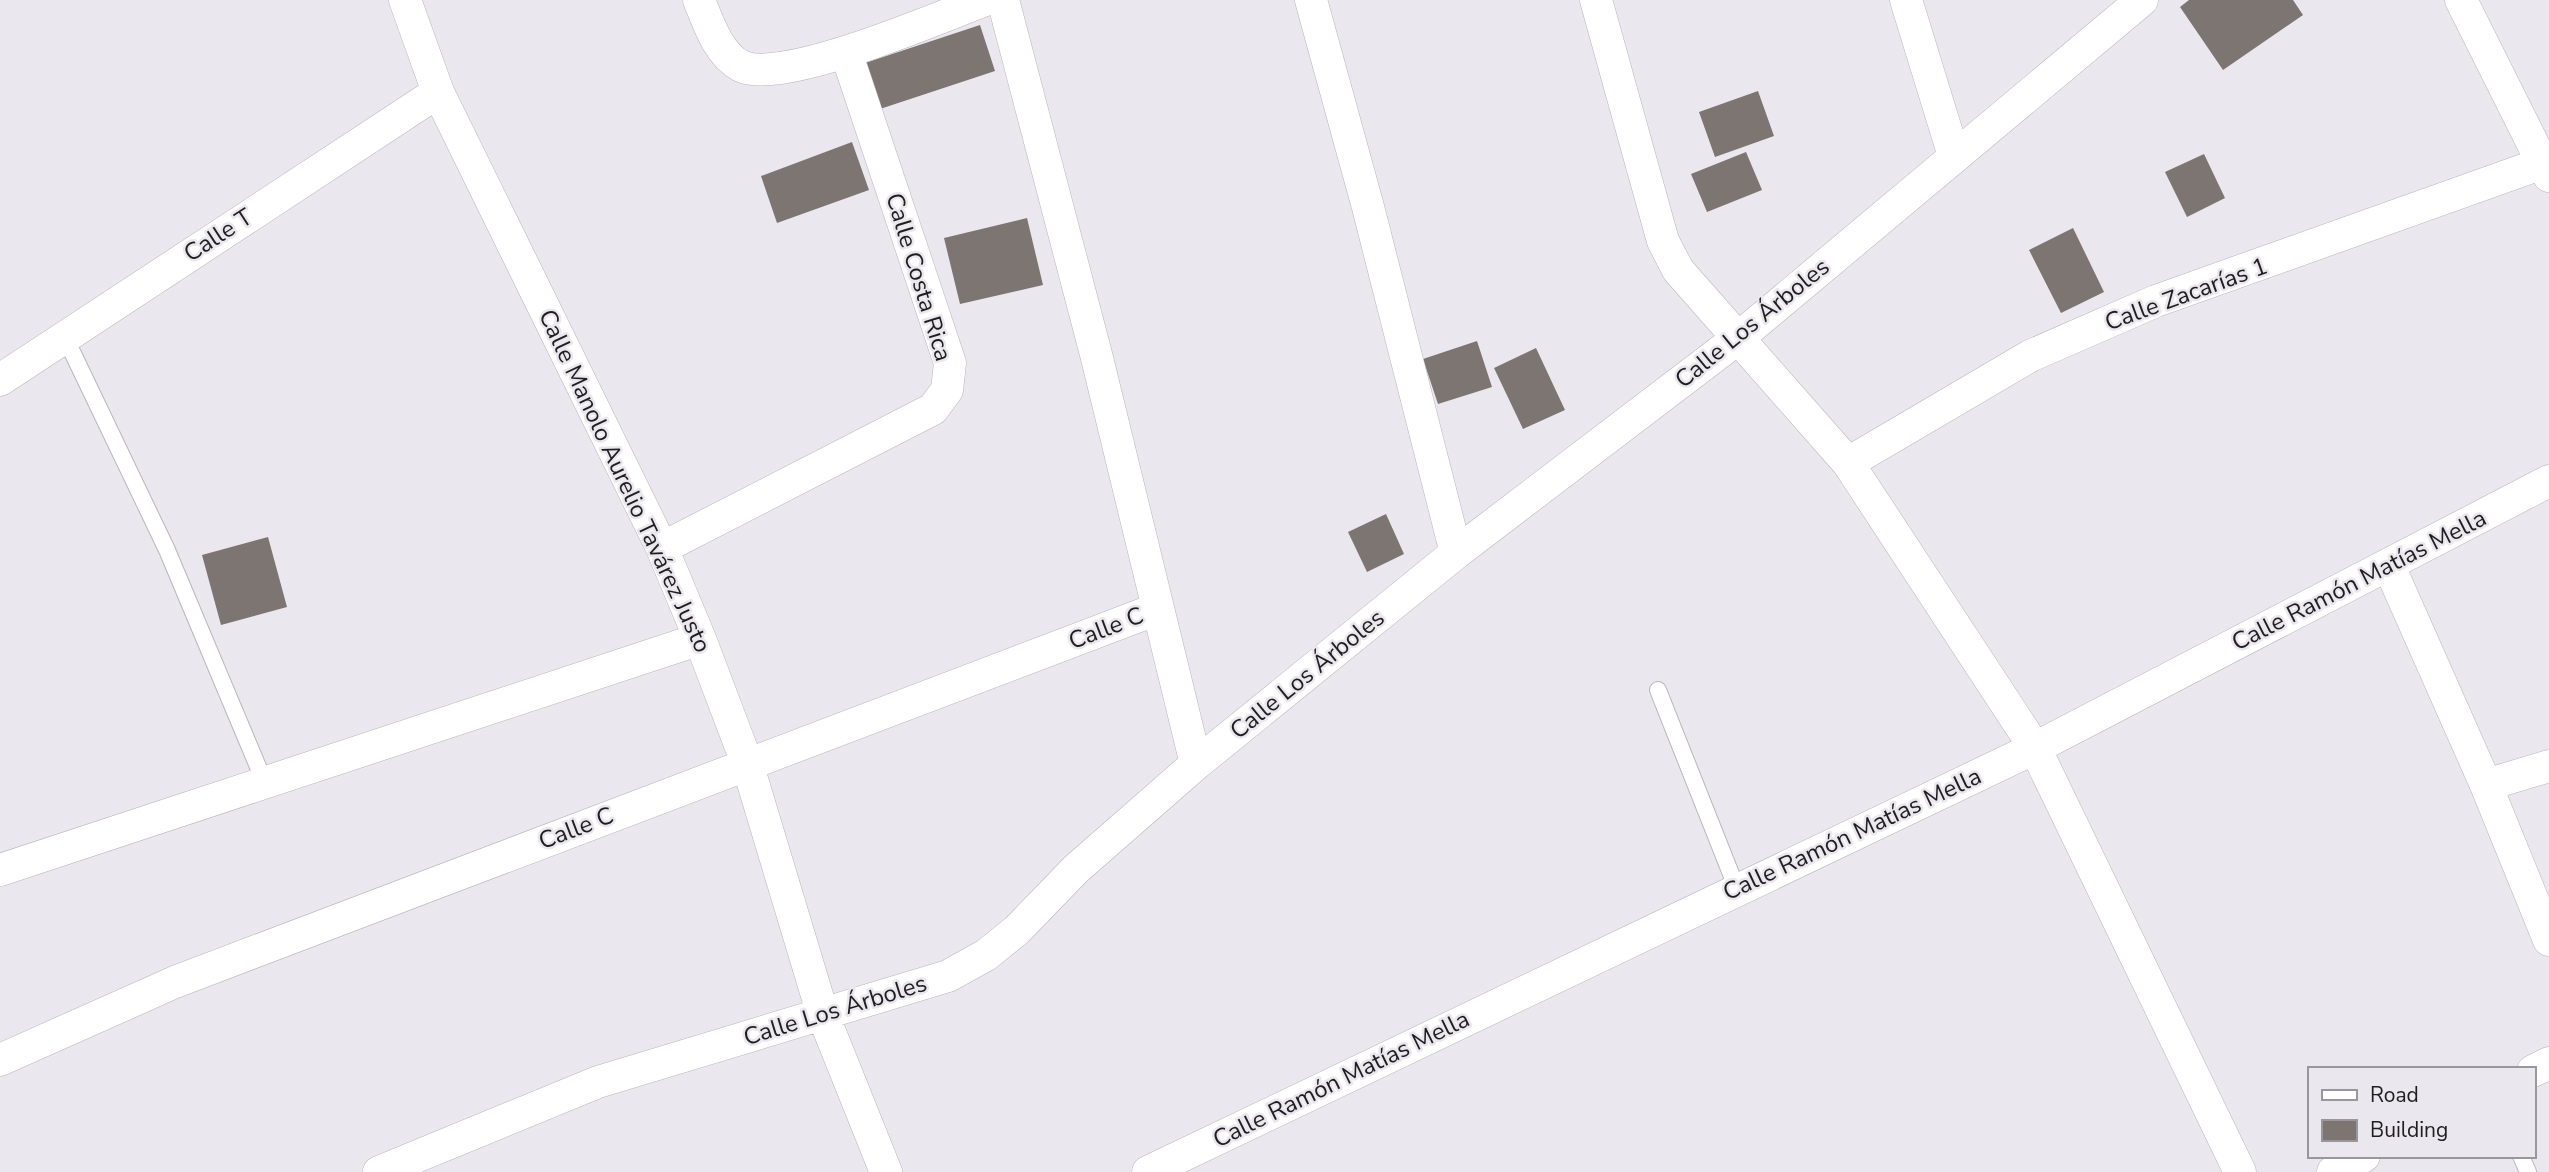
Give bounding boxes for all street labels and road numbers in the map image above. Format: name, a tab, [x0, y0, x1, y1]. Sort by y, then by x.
street label: Calle Costa Rica	[878, 189, 960, 365]
street label: Calle T	[177, 201, 259, 269]
street label: Calle Zacarías 1	[2100, 250, 2272, 338]
street label: Calle Los Árboles	[1668, 251, 1836, 395]
street label: Calle Manolo Aurelio Tavárez Justo	[531, 304, 719, 658]
street label: Calle Ramón Matías Mella	[2226, 502, 2492, 658]
street label: Calle C	[1064, 599, 1148, 657]
street label: Calle Los Árboles	[1223, 602, 1391, 746]
street label: Calle Ramón Matías Mella	[1718, 760, 1986, 908]
street label: Calle C	[534, 799, 618, 857]
street label: Calle Los Árboles	[739, 967, 931, 1053]
street label: Calle Ramón Matías Mella	[1207, 1003, 1475, 1155]

